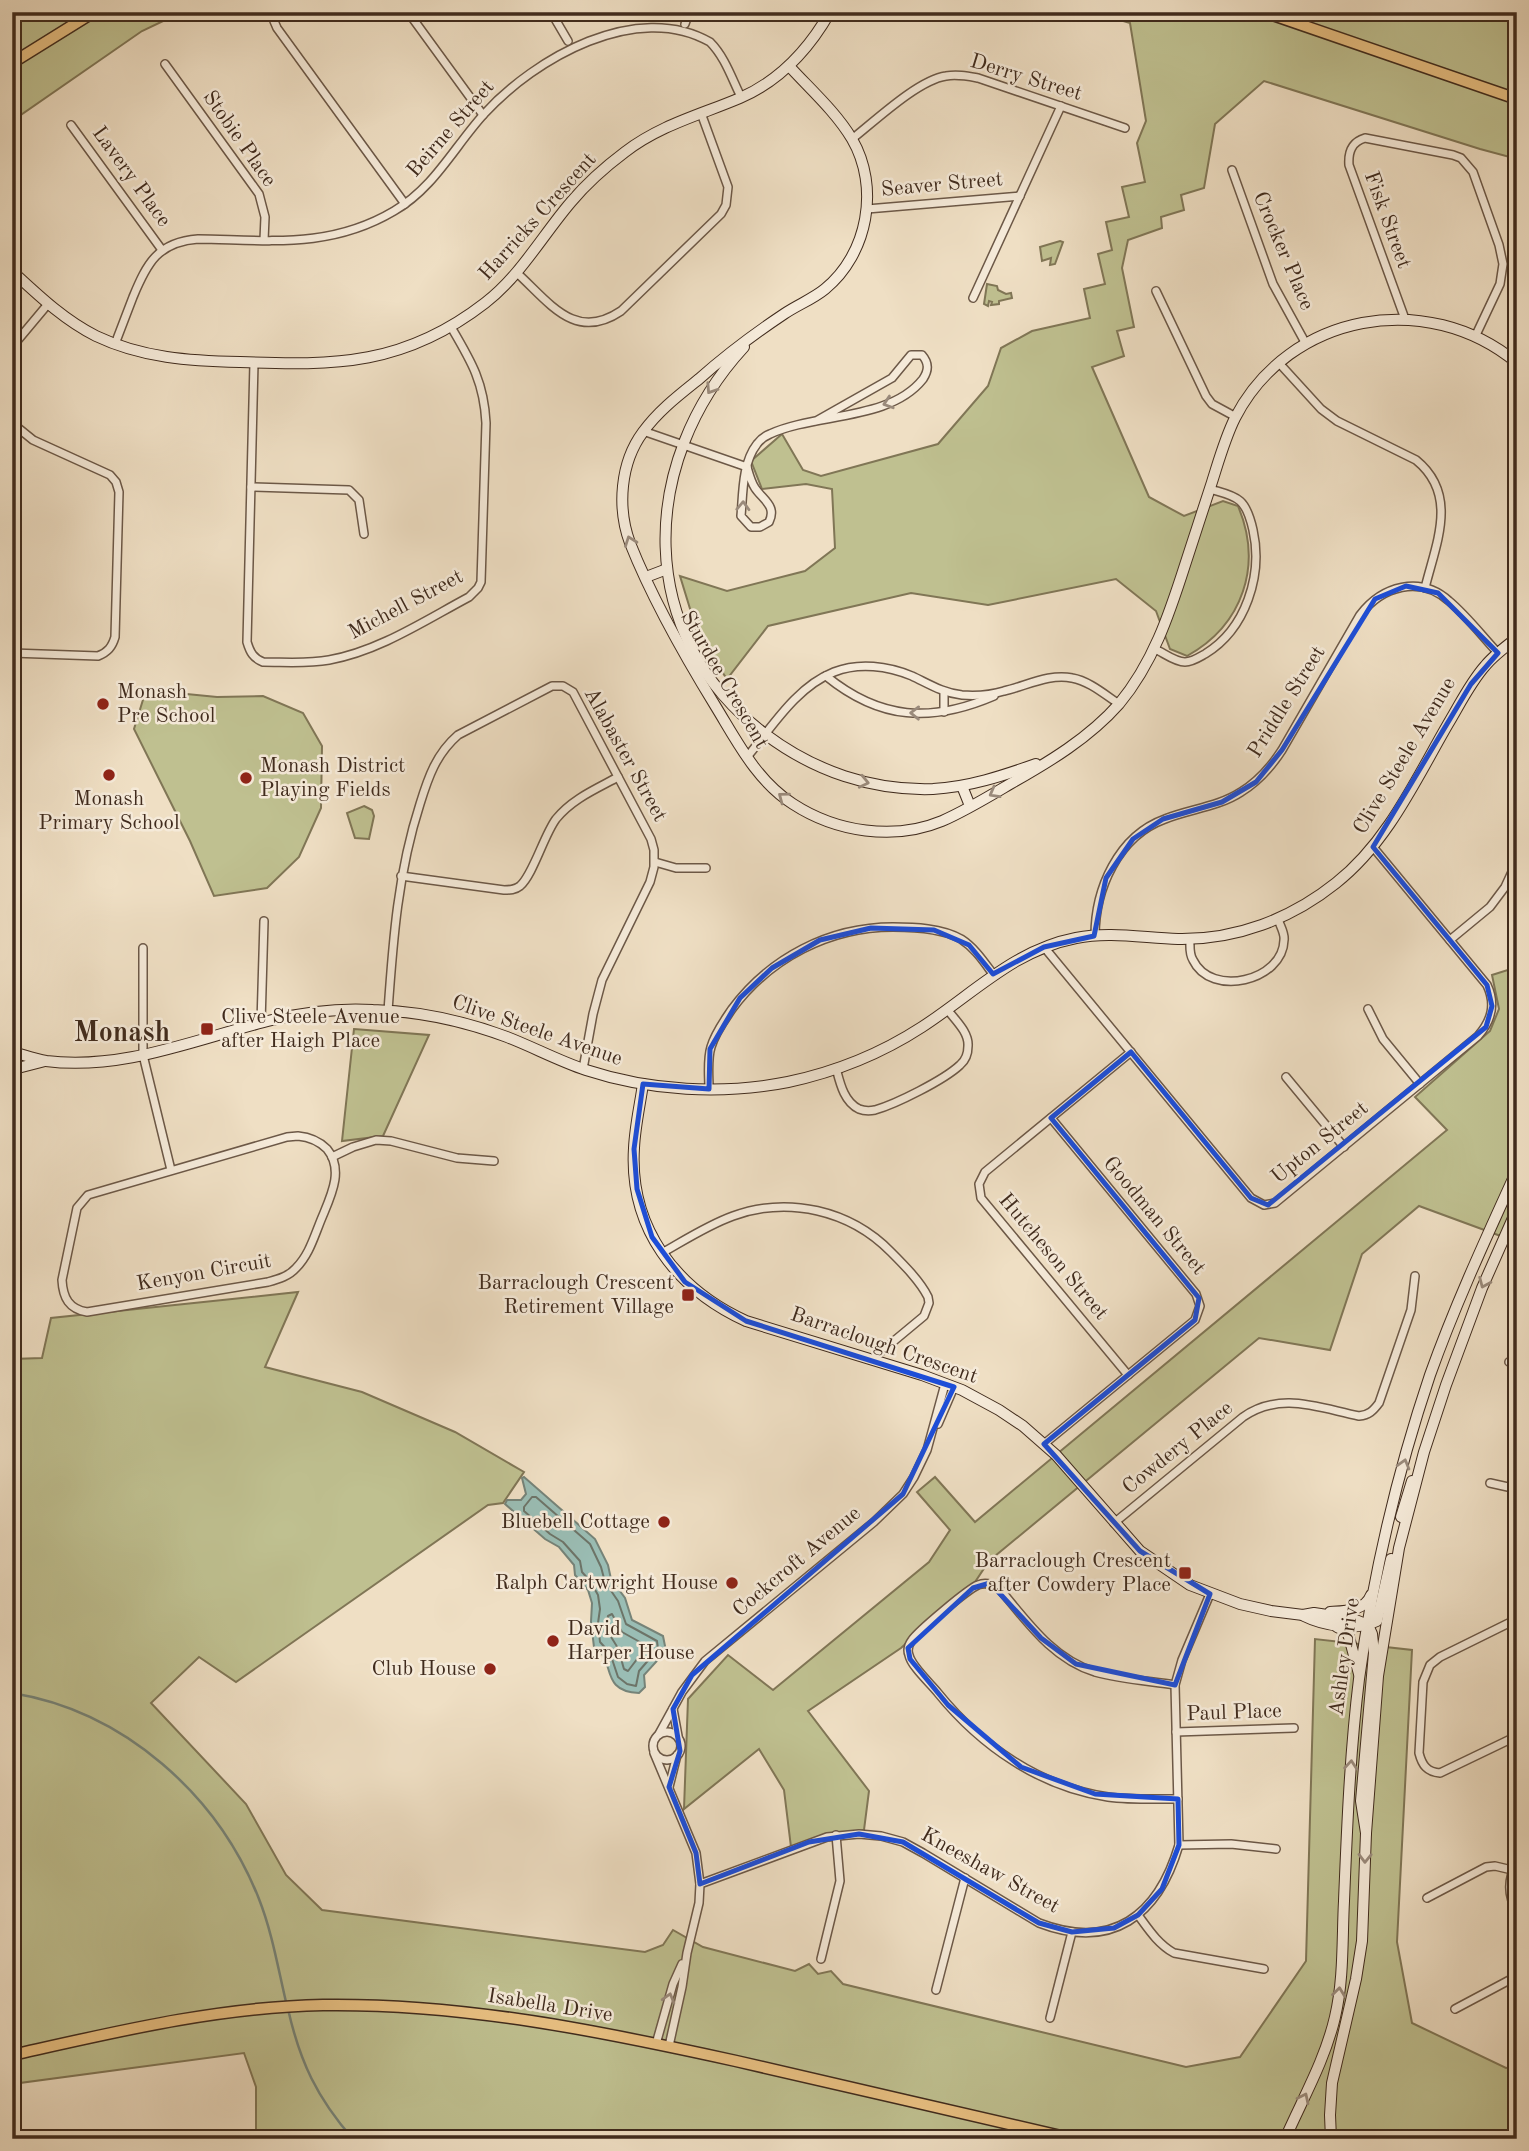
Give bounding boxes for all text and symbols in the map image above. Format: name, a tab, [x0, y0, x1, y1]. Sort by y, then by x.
street label: Derry Street	[968, 51, 1084, 105]
street label: Beirne Street	[403, 76, 499, 182]
street label: Stobie Place	[198, 87, 280, 191]
street label: Lavery Place	[88, 123, 174, 231]
street label: Harricks Crescent	[475, 149, 601, 285]
street label: Seaver Street	[880, 169, 1004, 201]
street label: Fisk Street	[1360, 169, 1414, 271]
street label: Crocker Place	[1249, 189, 1317, 313]
one-way arrow	[706, 381, 719, 394]
one-way arrow	[882, 395, 894, 409]
one-way arrow	[735, 500, 750, 511]
one-way arrow	[624, 535, 638, 547]
street label: Michell Street	[345, 566, 467, 644]
street label: Sturdee Crescent	[676, 607, 772, 753]
street label: Priddle Street	[1244, 642, 1330, 762]
street label: Clive Steele Avenue	[1350, 674, 1460, 838]
place label: Monash Pre School	[117, 682, 216, 727]
street label: Alabaster Street	[580, 685, 670, 825]
marker: Monash Pre School	[95, 696, 111, 712]
one-way arrow	[909, 706, 920, 721]
place label: Monash District Playing Fields	[260, 756, 405, 801]
marker: Monash Primary School	[101, 767, 117, 783]
marker: Monash District Playing Fields	[238, 770, 254, 786]
one-way arrow	[858, 773, 870, 788]
one-way arrow	[989, 785, 1002, 798]
place label: Monash Primary School	[38, 789, 180, 834]
one-way arrow	[779, 792, 791, 805]
street label: Clive Steele Avenue	[449, 992, 625, 1070]
place label: Clive Steele Avenue after Haigh Place	[221, 1007, 400, 1052]
district label: Monash	[74, 1020, 170, 1048]
marker: Clive Steele Avenue after Haigh Place	[199, 1021, 215, 1037]
street label: Upton Street	[1268, 1098, 1372, 1188]
street label: Goodman Street	[1099, 1153, 1209, 1279]
street label: Hutcheson Street	[994, 1190, 1112, 1324]
street label: Kenyon Circuit	[135, 1251, 273, 1295]
place label: Barraclough Crescent Retirement Village	[477, 1273, 674, 1318]
one-way arrow	[1478, 1276, 1492, 1289]
marker: Barraclough Crescent Retirement Village	[680, 1287, 696, 1303]
street label: Barraclough Crescent	[788, 1304, 980, 1388]
street label: Cowdery Place	[1119, 1397, 1237, 1499]
one-way arrow	[1396, 1458, 1411, 1470]
street label: Cockcroft Avenue	[729, 1503, 865, 1621]
place label: Bluebell Cottage	[501, 1512, 650, 1533]
marker: Bluebell Cottage	[656, 1514, 672, 1530]
place label: Barraclough Crescent after Cowdery Place	[974, 1551, 1171, 1596]
marker: Barraclough Crescent after Cowdery Place	[1177, 1565, 1193, 1581]
place label: Ralph Cartwright House	[495, 1573, 718, 1594]
marker: Ralph Cartwright House	[724, 1575, 740, 1591]
street label: Ashley Drive	[1326, 1596, 1364, 1718]
place label: David Harper House	[567, 1619, 695, 1664]
marker: David Harper House	[545, 1633, 561, 1649]
place label: Club House	[371, 1659, 476, 1680]
marker: Club House	[482, 1661, 498, 1677]
street label: Paul Place	[1186, 1701, 1282, 1725]
one-way arrow	[1343, 1759, 1358, 1770]
street label: Kneeshaw Street	[917, 1824, 1063, 1918]
one-way arrow	[1357, 1853, 1373, 1864]
street label: Isabella Drive	[486, 1986, 614, 2026]
one-way arrow	[1331, 1986, 1346, 1998]
one-way arrow	[661, 1992, 676, 2004]
one-way arrow	[1295, 2093, 1309, 2105]

